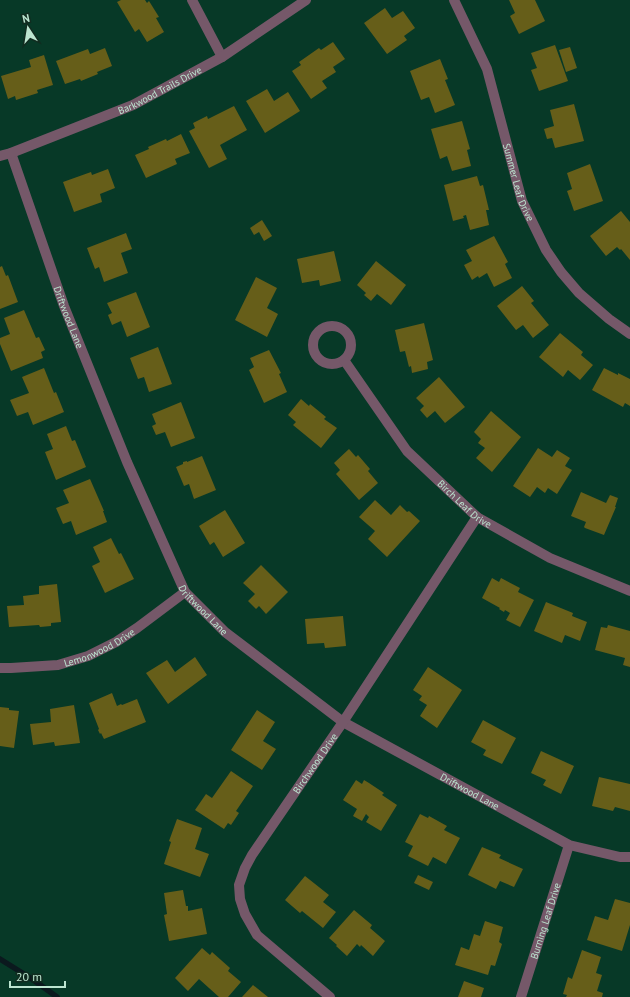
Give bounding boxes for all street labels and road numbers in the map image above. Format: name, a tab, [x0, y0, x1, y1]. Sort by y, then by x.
street label: Barkwood Trails Drive	[116, 63, 204, 117]
street label: Summer Leaf Drive	[500, 142, 537, 223]
street label: Driftwood Lane	[51, 284, 87, 350]
street label: Birch Leaf Drive	[435, 477, 494, 530]
street label: Driftwood Lane	[176, 583, 231, 638]
street label: Lemonwood Drive	[62, 625, 137, 669]
street label: Birchwood Drive	[290, 730, 340, 796]
street label: Driftwood Lane	[438, 770, 502, 812]
street label: Burning Leaf Drive	[527, 881, 563, 960]

